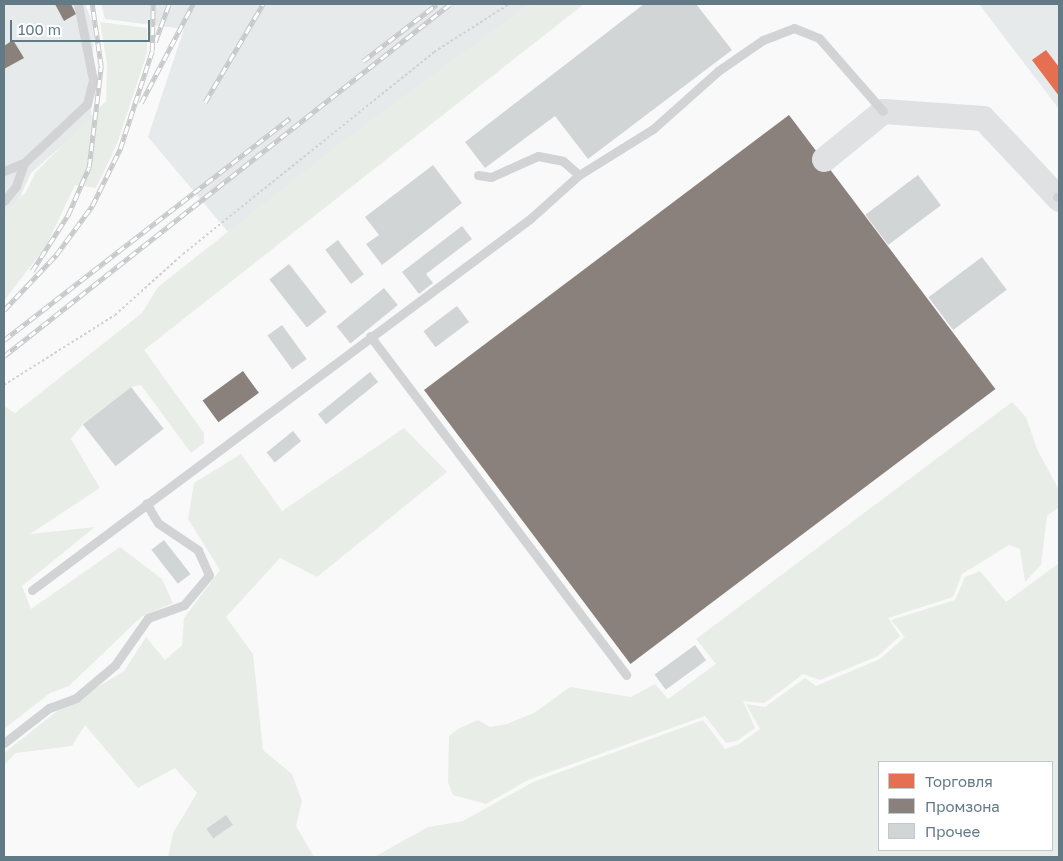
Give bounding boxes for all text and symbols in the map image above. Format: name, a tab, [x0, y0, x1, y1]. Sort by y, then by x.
scale bar	[12, 10, 152, 42]
text: 100 m	[18, 20, 61, 38]
legend	[878, 761, 1053, 851]
text: Торговля	[925, 772, 993, 790]
text: Промзона	[925, 797, 1000, 815]
text: Прочее	[925, 822, 980, 840]

